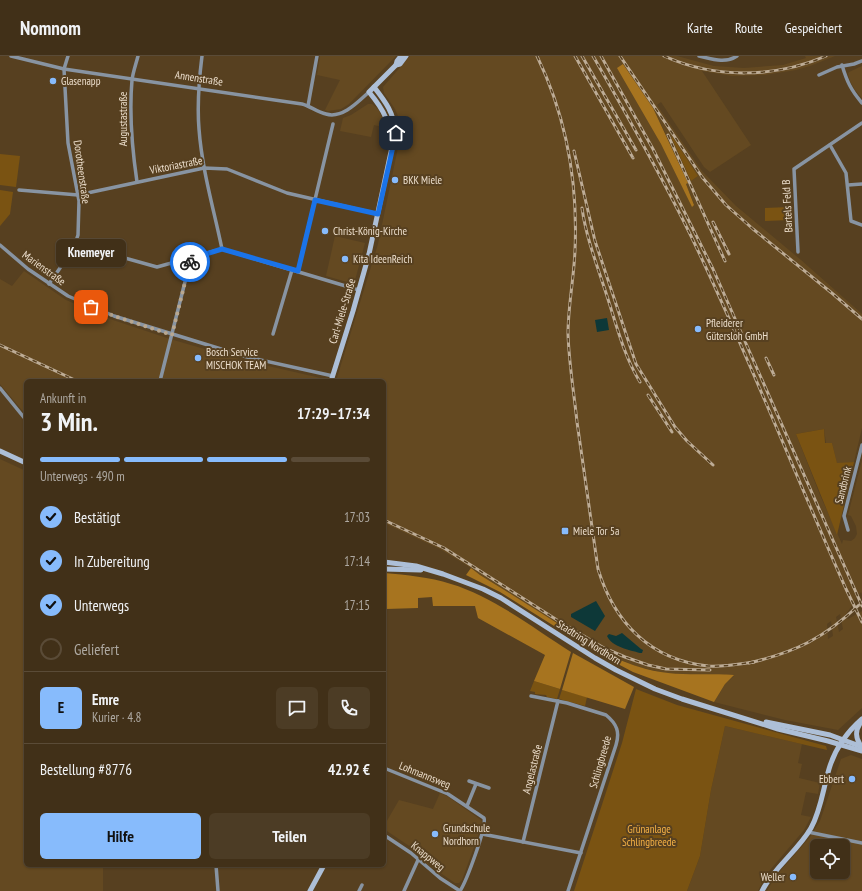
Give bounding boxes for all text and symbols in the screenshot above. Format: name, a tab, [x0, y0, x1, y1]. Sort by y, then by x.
text: Nomnom	[20, 16, 81, 40]
text: Karte	[687, 19, 713, 37]
text: Route	[735, 19, 763, 37]
text: Gespeichert	[785, 19, 842, 37]
street label: Annenstraße	[174, 67, 224, 89]
place label: Glasenapp	[61, 74, 101, 88]
marker: Glasenapp	[48, 76, 58, 86]
street label: Augustastraße	[116, 91, 130, 146]
pin	[379, 116, 413, 150]
icon: home	[385, 122, 407, 144]
street label: Dorotheenstraße	[71, 139, 93, 205]
street label: Viktoriastraße	[148, 153, 204, 177]
place label: BKK Miele	[403, 173, 443, 187]
marker: BKK Miele	[390, 175, 400, 185]
street label: Bartels Feld B	[779, 179, 795, 233]
place label: Christ-König-Kirche	[333, 224, 407, 238]
marker: Christ-König-Kirche	[320, 226, 330, 236]
callout: Knemeyer	[56, 239, 126, 267]
courier	[170, 242, 210, 282]
text: Knemeyer	[68, 244, 114, 261]
street label: Marienstraße	[20, 248, 69, 289]
icon: bike	[179, 251, 201, 273]
place label: Kita IdeenReich	[353, 252, 412, 266]
marker: Kita IdeenReich	[340, 254, 350, 264]
street label: Carl-Miele-Straße	[325, 276, 359, 345]
pin	[74, 290, 108, 324]
icon: bag	[80, 296, 102, 318]
place label: Pfleiderer Gütersloh GmbH	[706, 316, 768, 343]
marker: Pfleiderer Gütersloh GmbH	[693, 324, 703, 334]
place label: Bosch Service MISCHOK TEAM	[206, 345, 266, 372]
marker: Bosch Service MISCHOK TEAM	[193, 353, 203, 363]
text: Ankunft in	[40, 390, 86, 407]
text: 17:29–17:34	[297, 404, 370, 423]
text: 3 Min.	[40, 405, 98, 438]
street label: Sandbrink	[832, 464, 855, 505]
text: Unterwegs · 490 m	[40, 468, 125, 485]
icon: check	[40, 506, 62, 528]
text: Bestätigt	[74, 508, 120, 527]
text: 17:03	[344, 509, 370, 526]
place label: Miele Tor 5a	[573, 524, 619, 538]
marker: Miele Tor 5a	[560, 526, 570, 536]
icon: check	[40, 550, 62, 572]
text: In Zubereitung	[74, 552, 150, 571]
text: 17:14	[344, 553, 370, 570]
icon: check	[40, 594, 62, 616]
text: Unterwegs	[74, 596, 129, 615]
text: 17:15	[344, 597, 370, 614]
street label: Stadtring Nordhorn	[554, 617, 624, 667]
text: Geliefert	[74, 640, 119, 659]
button: chat	[276, 687, 318, 729]
button: phone	[328, 687, 370, 729]
text: Emre	[92, 690, 119, 709]
text: E	[58, 698, 64, 717]
text: Kurier · 4.8	[92, 709, 141, 726]
street label: Schlingbreede	[586, 734, 614, 790]
street label: Angelastraße	[519, 742, 545, 795]
street label: Lohmannsweg	[397, 758, 453, 792]
text: Bestellung #8776	[40, 760, 132, 779]
text: 42.92 €	[328, 760, 370, 779]
place label: Ebbert	[819, 772, 844, 786]
marker: Ebbert	[847, 774, 857, 784]
button: Hilfe	[40, 813, 201, 859]
button: Teilen	[209, 813, 370, 859]
place label: Grundschule Nordhorn	[443, 821, 491, 848]
park label: Grünanlage Schlingbreede	[622, 822, 676, 849]
marker: Grundschule Nordhorn	[430, 829, 440, 839]
street label: Knappweg	[408, 838, 448, 874]
map controls	[810, 839, 850, 879]
button: locate	[810, 839, 850, 879]
place label: Weller	[761, 870, 785, 884]
marker: Weller	[788, 872, 798, 882]

